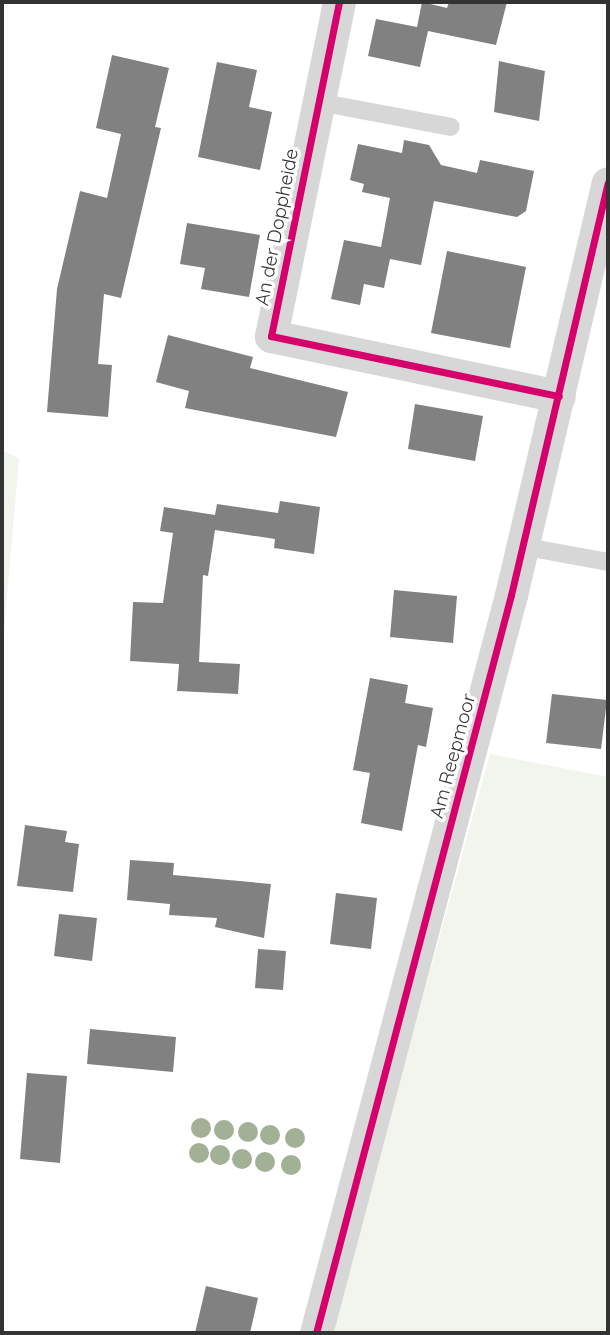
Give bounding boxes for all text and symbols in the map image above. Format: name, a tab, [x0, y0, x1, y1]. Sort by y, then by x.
street label: An der Doppheide	[251, 147, 303, 307]
street label: Am Reepmoor	[425, 691, 481, 821]

